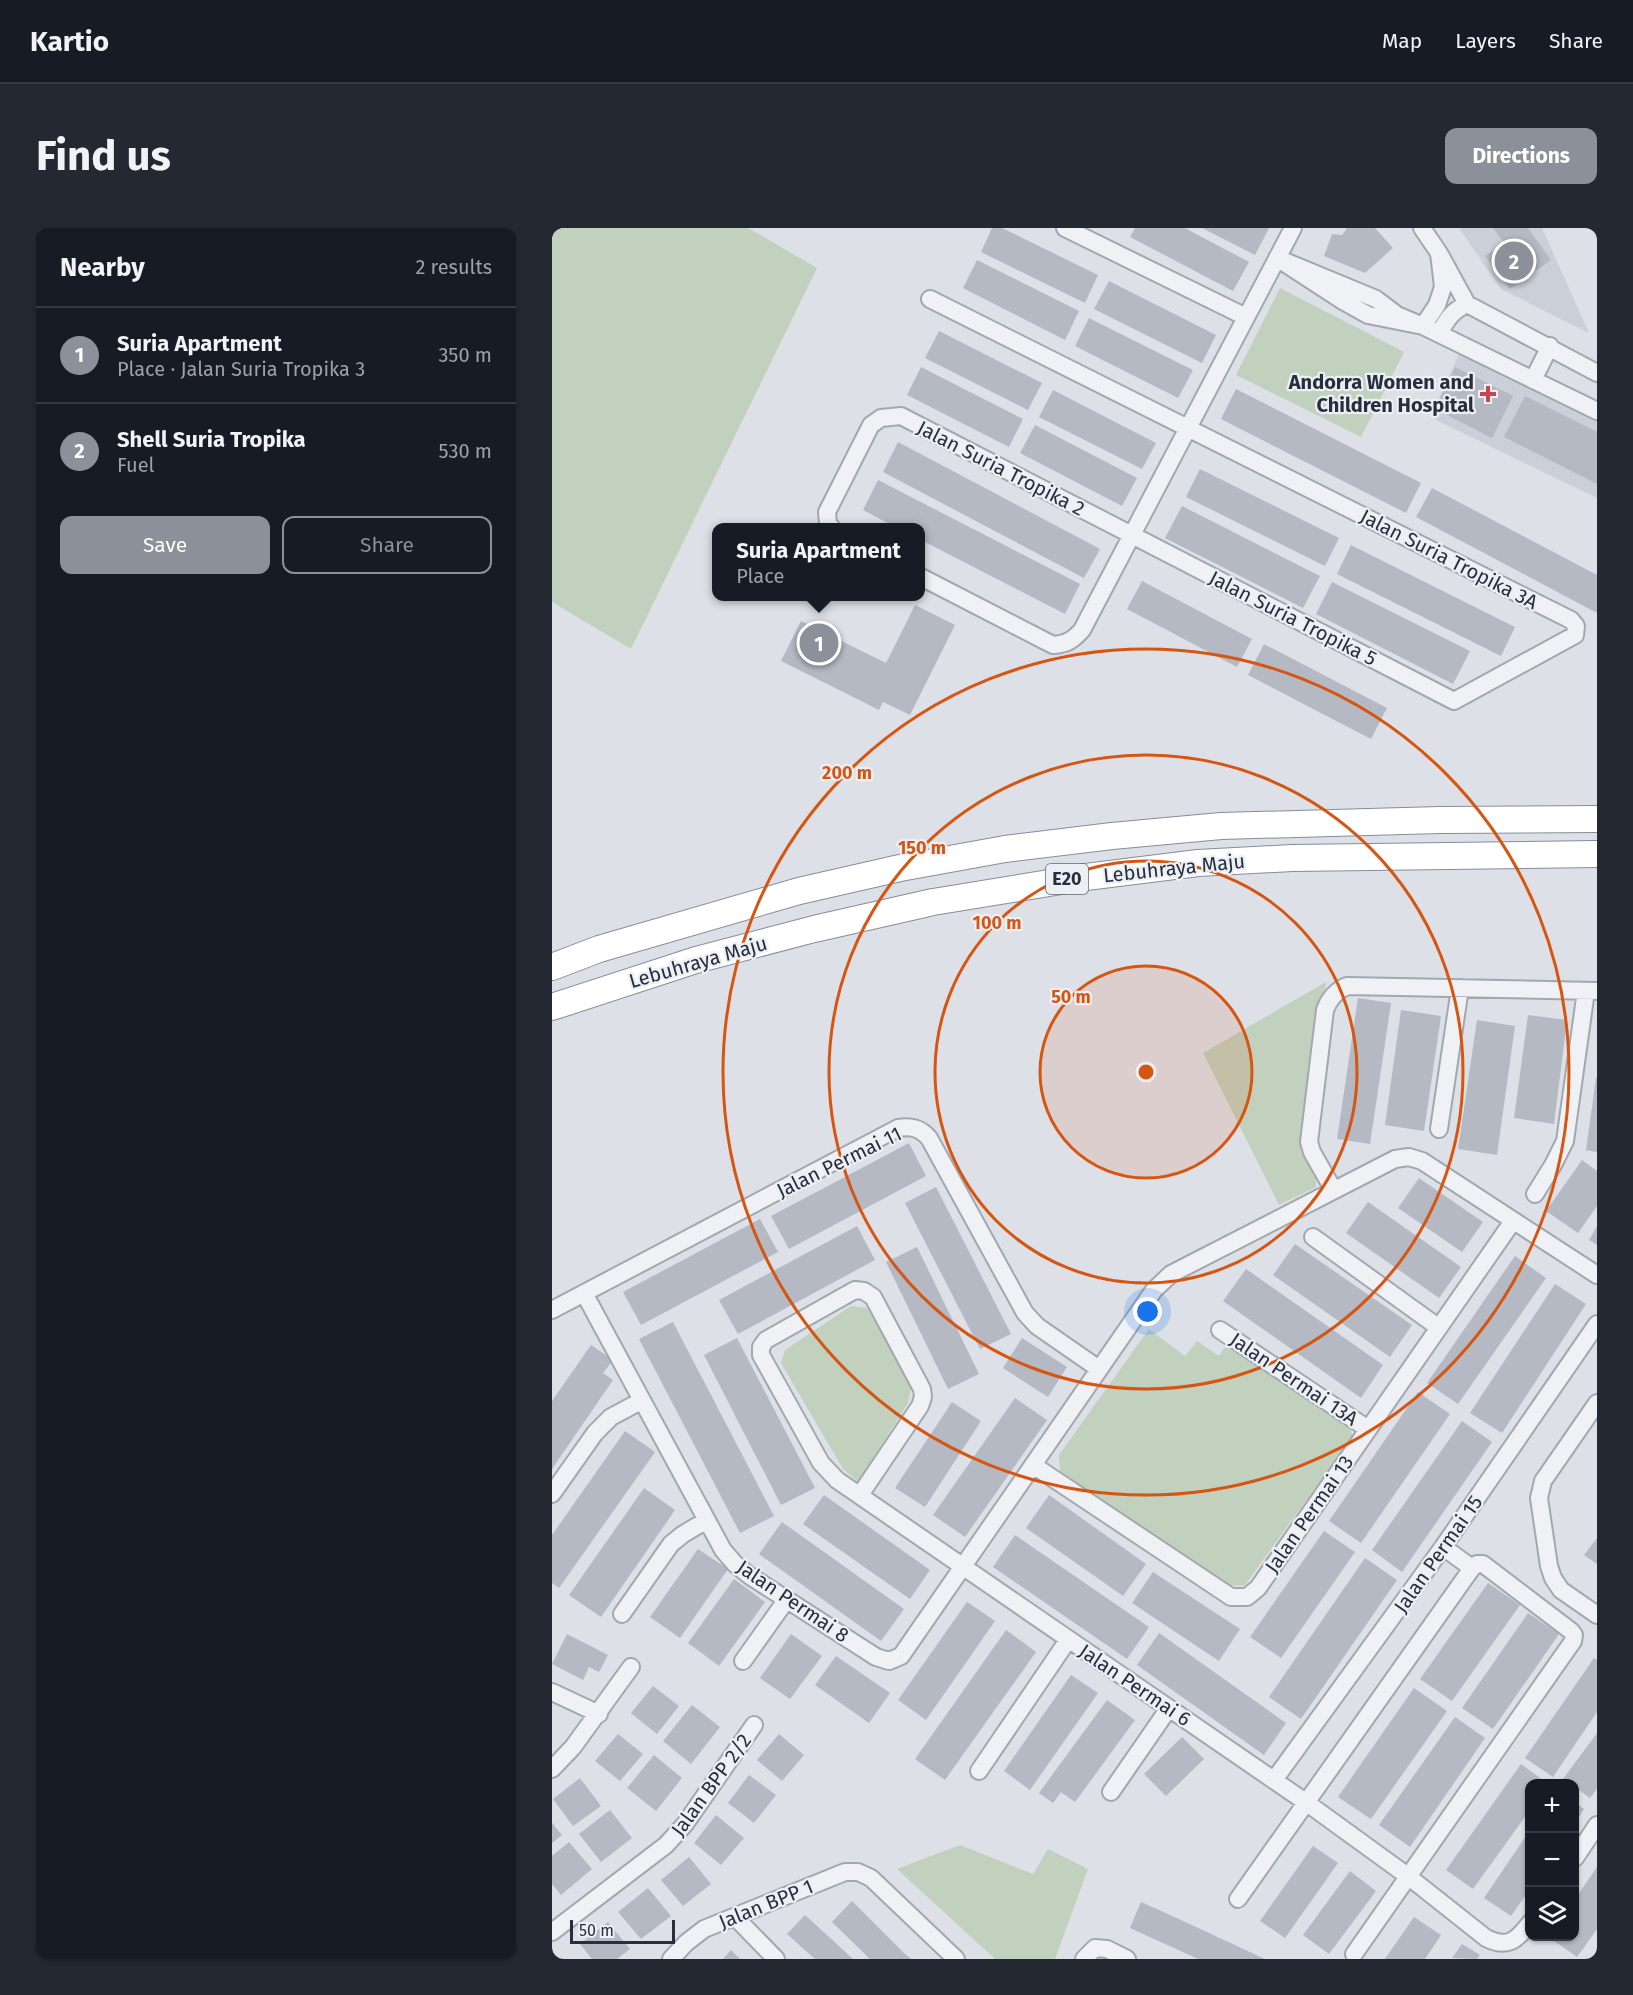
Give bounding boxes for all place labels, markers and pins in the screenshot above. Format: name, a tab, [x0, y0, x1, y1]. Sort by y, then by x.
pin: 2	[1494, 238, 1534, 284]
place label: Andorra Women and Children Hospital	[1288, 370, 1474, 417]
marker: Andorra Women and Children Hospital	[1479, 385, 1497, 403]
pin: 1	[800, 620, 838, 666]
centre of rings	[1136, 1062, 1156, 1082]

